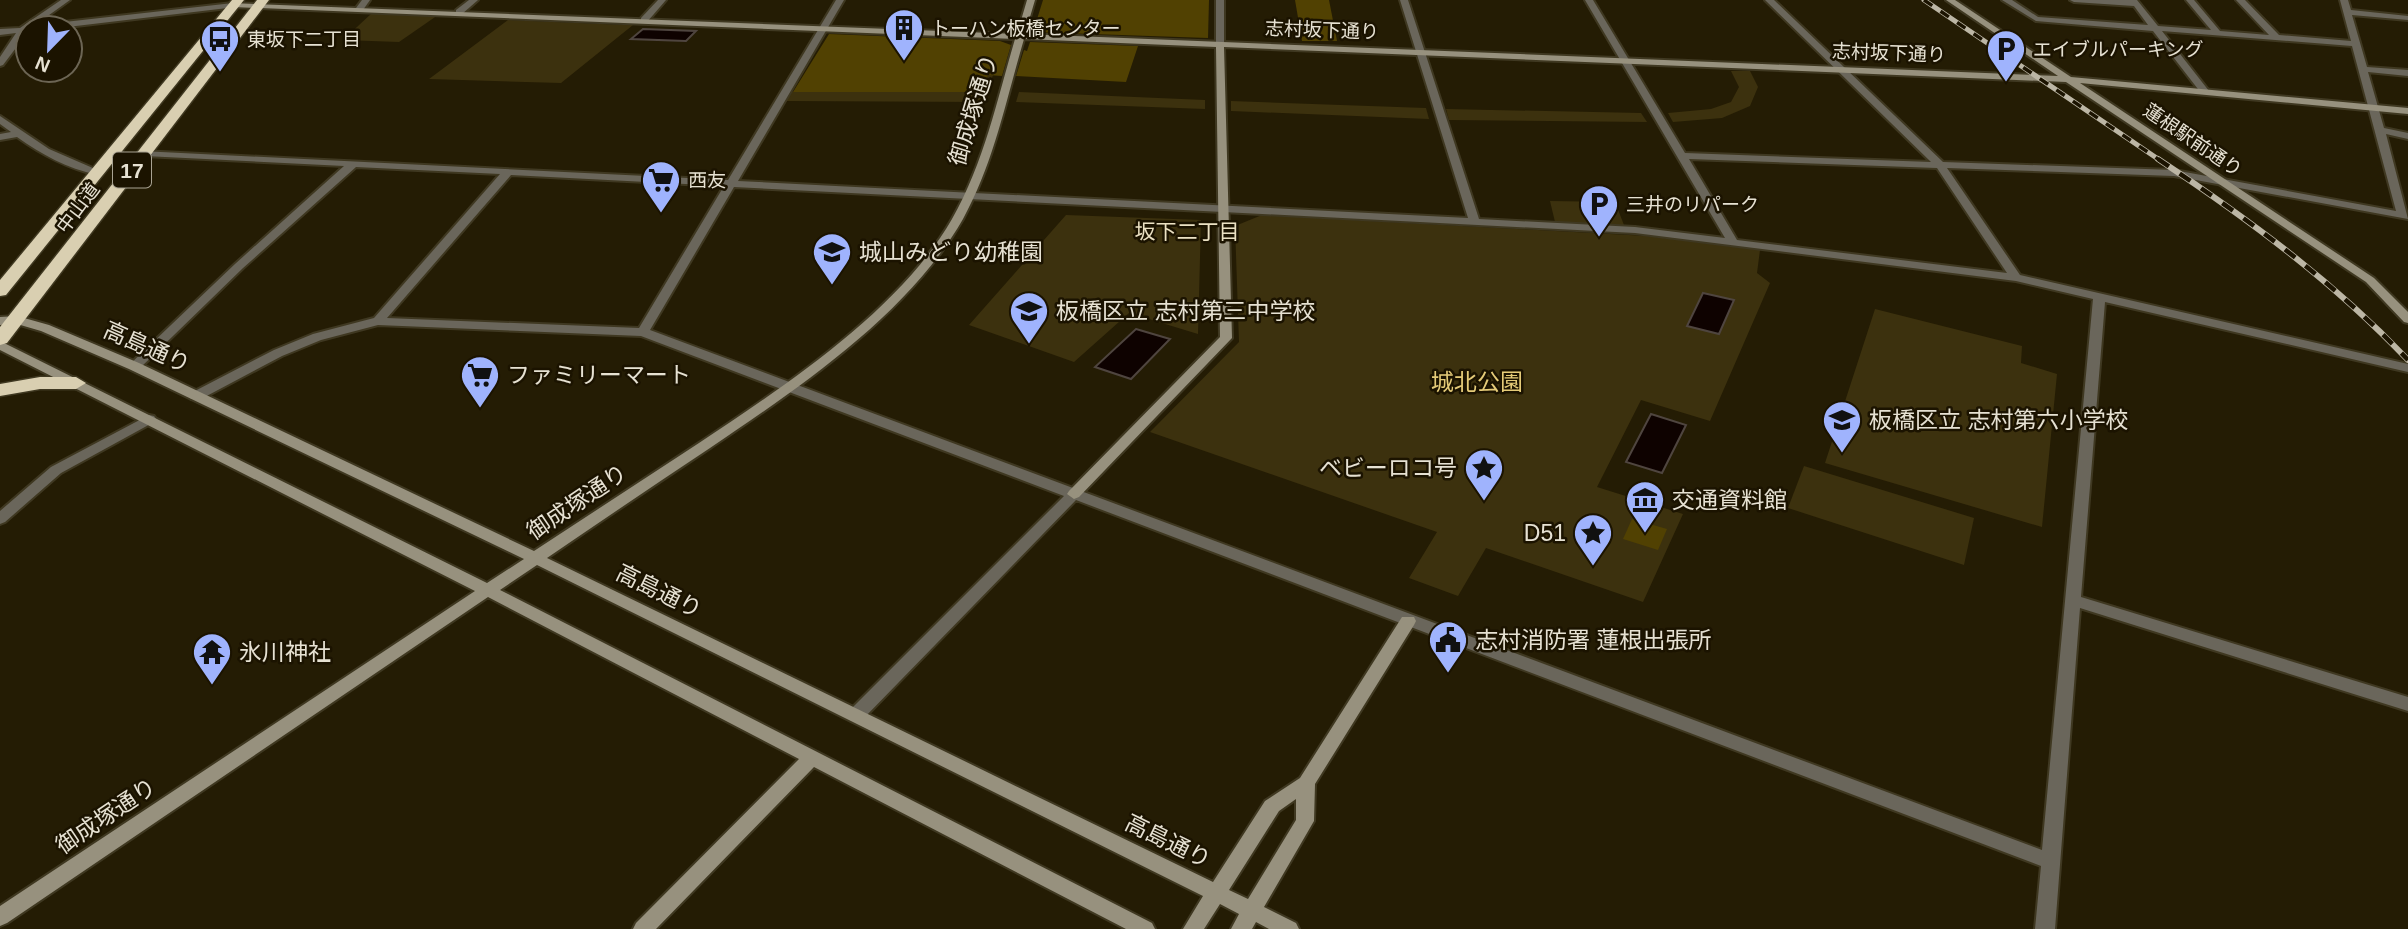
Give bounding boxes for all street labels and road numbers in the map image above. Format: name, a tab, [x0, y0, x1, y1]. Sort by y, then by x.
street label: 志村坂下通り	[1265, 18, 1379, 42]
street label: 志村坂下通り	[1832, 41, 1946, 65]
street label: 御成塚通り	[944, 51, 1002, 169]
street label: 蓮根駅前通り	[2140, 99, 2246, 181]
road number: 17	[113, 152, 151, 188]
street label: 中山道	[52, 179, 104, 237]
street label: 高島通り	[100, 316, 194, 378]
street label: 御成塚通り	[522, 459, 632, 545]
street label: 高島通り	[612, 559, 706, 623]
street label: 御成塚通り	[51, 773, 161, 859]
street label: 高島通り	[1121, 809, 1215, 873]

